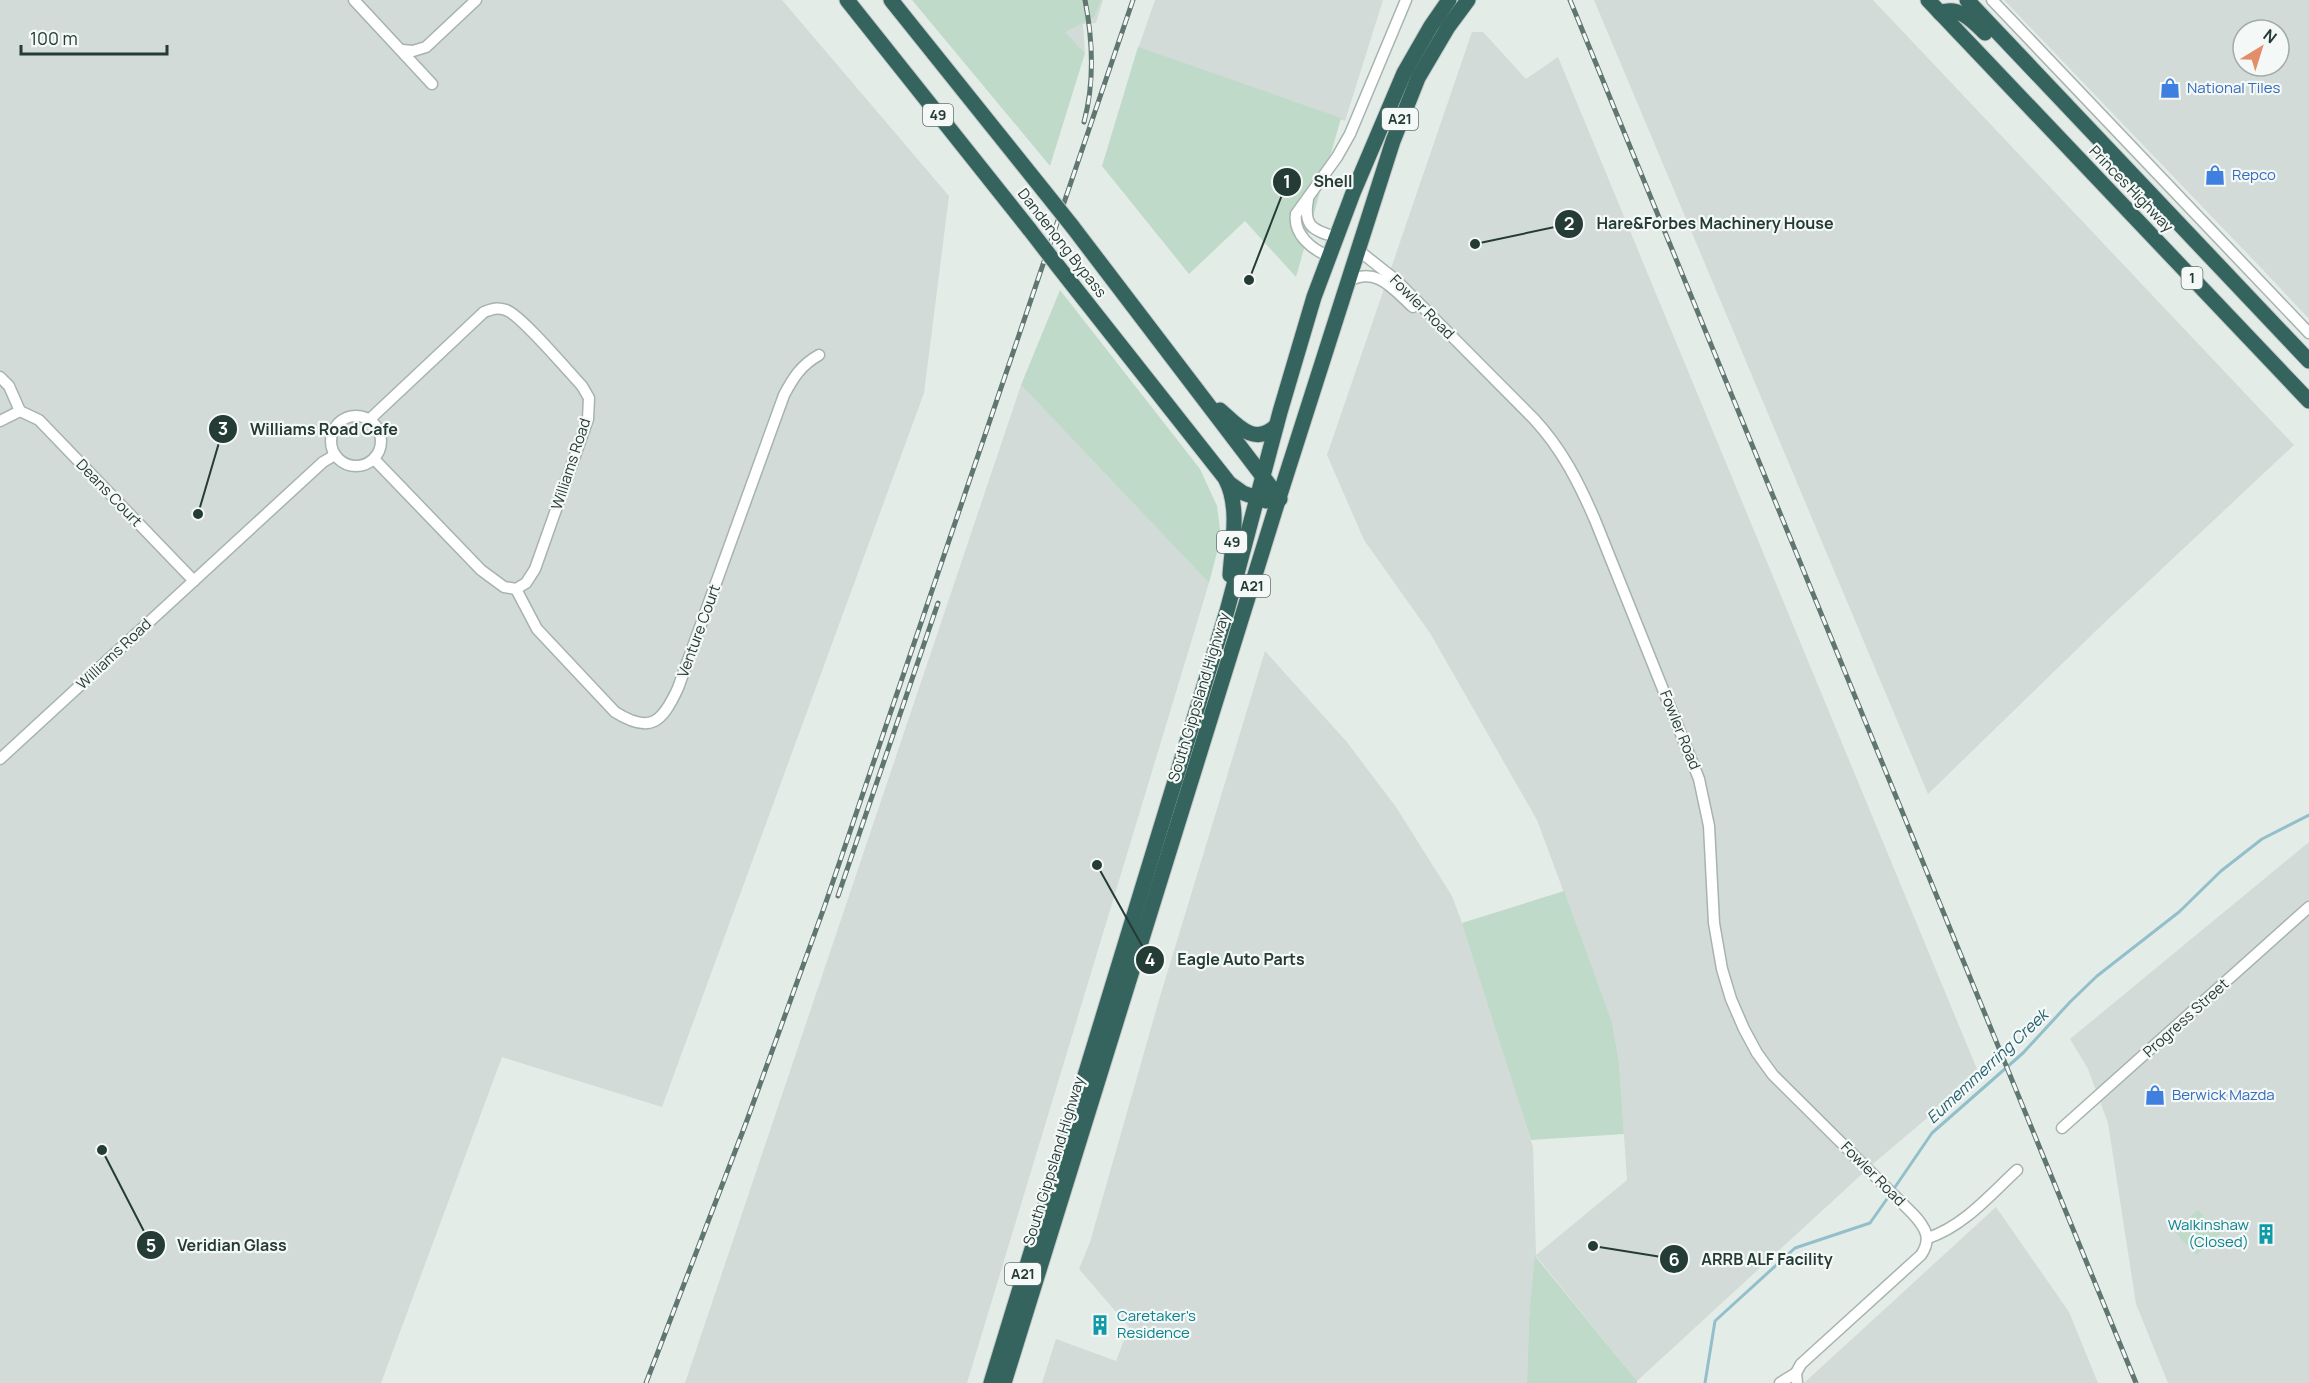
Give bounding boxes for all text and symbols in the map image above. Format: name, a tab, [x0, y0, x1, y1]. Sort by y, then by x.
scale bar	[21, 18, 166, 56]
north arrow	[2231, 18, 2291, 78]
text: N	[2259, 24, 2282, 48]
text: 100 m	[30, 26, 78, 50]
shop icon: National Tiles	[2158, 76, 2182, 100]
place label: National Tiles	[2187, 77, 2280, 98]
road number: 49	[923, 104, 953, 126]
road number: A21	[1382, 108, 1418, 130]
street label: Princes Highway	[2085, 141, 2178, 237]
shop icon: Repco	[2203, 163, 2227, 187]
place label: Repco	[2232, 164, 2276, 185]
callout: Shell	[1272, 165, 1365, 199]
text: 1	[1283, 169, 1291, 193]
text: Shell	[1313, 170, 1353, 192]
street label: Dandenong Bypass	[1013, 184, 1112, 302]
callout: Hare&Forbes Machinery House	[1554, 207, 1846, 241]
text: 2	[1564, 211, 1574, 235]
text: Hare&Forbes Machinery House	[1596, 212, 1834, 234]
road number: 1	[2182, 267, 2202, 289]
street label: Fowler Road	[1385, 270, 1459, 344]
callout: Williams Road Cafe	[208, 412, 409, 446]
street label: Williams Road	[546, 415, 595, 512]
text: 3	[218, 416, 228, 440]
text: Williams Road Cafe	[250, 418, 398, 440]
street label: Deans Court	[72, 454, 147, 531]
road number: 49	[1217, 531, 1247, 553]
road number: A21	[1234, 575, 1270, 597]
street label: Venture Court	[672, 581, 725, 680]
street label: South Gippsland Highway	[1163, 610, 1234, 784]
street label: Williams Road	[72, 613, 156, 694]
street label: Fowler Road	[1655, 687, 1706, 773]
callout: Eagle Auto Parts	[1135, 943, 1316, 977]
text: 4	[1145, 947, 1156, 971]
text: Eagle Auto Parts	[1177, 948, 1305, 970]
street label: Progress Street	[2138, 973, 2233, 1062]
water label: Eumemmerring Creek	[1921, 1002, 2054, 1128]
street label: South Gippsland Highway	[1018, 1074, 1089, 1248]
shop icon: Berwick Mazda	[2143, 1083, 2167, 1107]
place label: Berwick Mazda	[2172, 1084, 2275, 1105]
street label: Fowler Road	[1836, 1137, 1910, 1211]
place label: Walkinshaw (Closed)	[2168, 1214, 2249, 1252]
building icon: Walkinshaw (Closed)	[2254, 1222, 2278, 1246]
callout: Veridian Glass	[136, 1228, 299, 1262]
text: 5	[146, 1233, 156, 1257]
text: Veridian Glass	[177, 1234, 287, 1256]
callout: ARRB ALF Facility	[1659, 1242, 1845, 1276]
text: 6	[1668, 1247, 1680, 1271]
text: ARRB ALF Facility	[1701, 1248, 1833, 1270]
road number: A21	[1005, 1263, 1041, 1285]
place label: Caretaker's Residence	[1117, 1305, 1196, 1343]
building icon: Caretaker's Residence	[1088, 1313, 1112, 1337]

